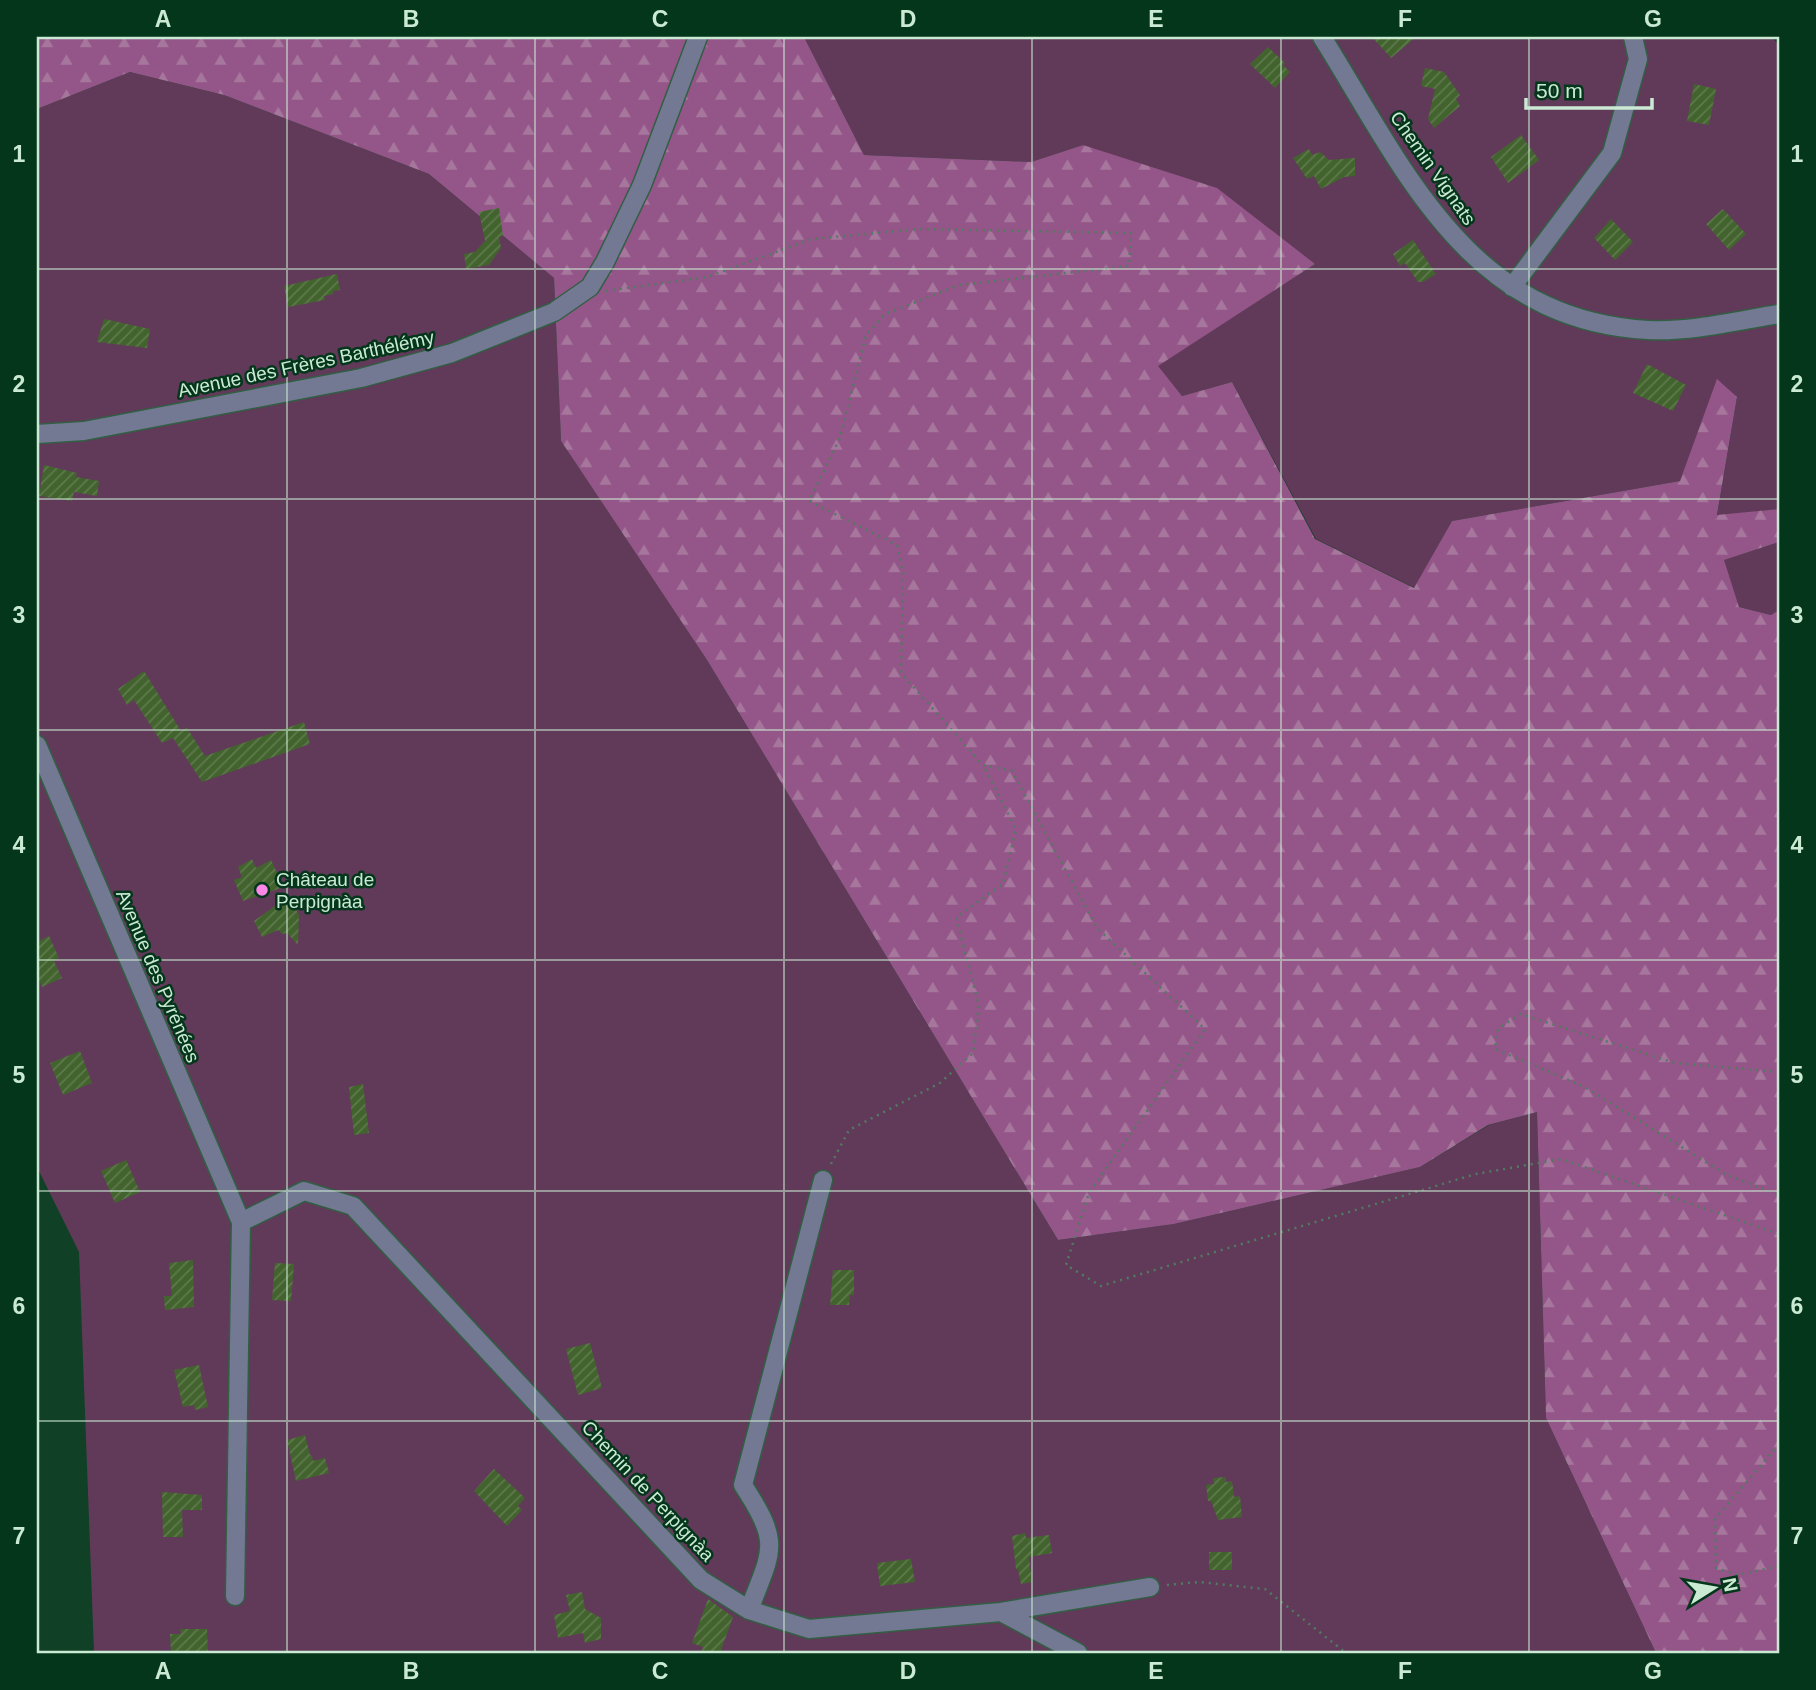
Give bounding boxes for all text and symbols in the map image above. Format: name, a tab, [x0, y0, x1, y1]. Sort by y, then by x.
text: A	[155, 6, 171, 32]
text: B	[403, 6, 419, 32]
text: C	[652, 6, 668, 32]
text: D	[900, 6, 916, 32]
text: E	[1148, 6, 1164, 32]
text: F	[1398, 6, 1412, 32]
text: G	[1644, 6, 1662, 32]
scale bar	[1526, 66, 1652, 110]
text: 50 m	[1536, 79, 1583, 102]
street label: Chemin Vignats	[1386, 107, 1480, 229]
text: 1	[13, 141, 26, 167]
text: 1	[1791, 141, 1804, 167]
street label: Avenue des Frères Barthélémy	[176, 326, 437, 401]
text: 2	[13, 371, 25, 397]
text: 2	[1791, 371, 1803, 397]
text: 3	[13, 602, 25, 628]
text: 3	[1791, 602, 1803, 628]
text: 4	[13, 832, 26, 858]
text: 4	[1791, 832, 1804, 858]
place label: Château de Perpignàa	[276, 869, 374, 912]
marker: Château de Perpignàa	[254, 882, 270, 898]
street label: Avenue des Pyrénées	[112, 886, 204, 1066]
text: 5	[13, 1062, 26, 1088]
text: 5	[1791, 1062, 1804, 1088]
text: 6	[13, 1293, 25, 1319]
text: 6	[1791, 1293, 1803, 1319]
street label: Chemin de Perpignàa	[578, 1417, 719, 1566]
text: 7	[13, 1523, 25, 1549]
text: 7	[1791, 1523, 1803, 1549]
north arrow	[1680, 1554, 1750, 1624]
text: N	[1719, 1576, 1742, 1594]
text: A	[155, 1658, 171, 1684]
text: B	[403, 1658, 419, 1684]
text: C	[652, 1658, 668, 1684]
text: D	[900, 1658, 916, 1684]
text: E	[1148, 1658, 1164, 1684]
text: F	[1398, 1658, 1412, 1684]
text: G	[1644, 1658, 1662, 1684]

